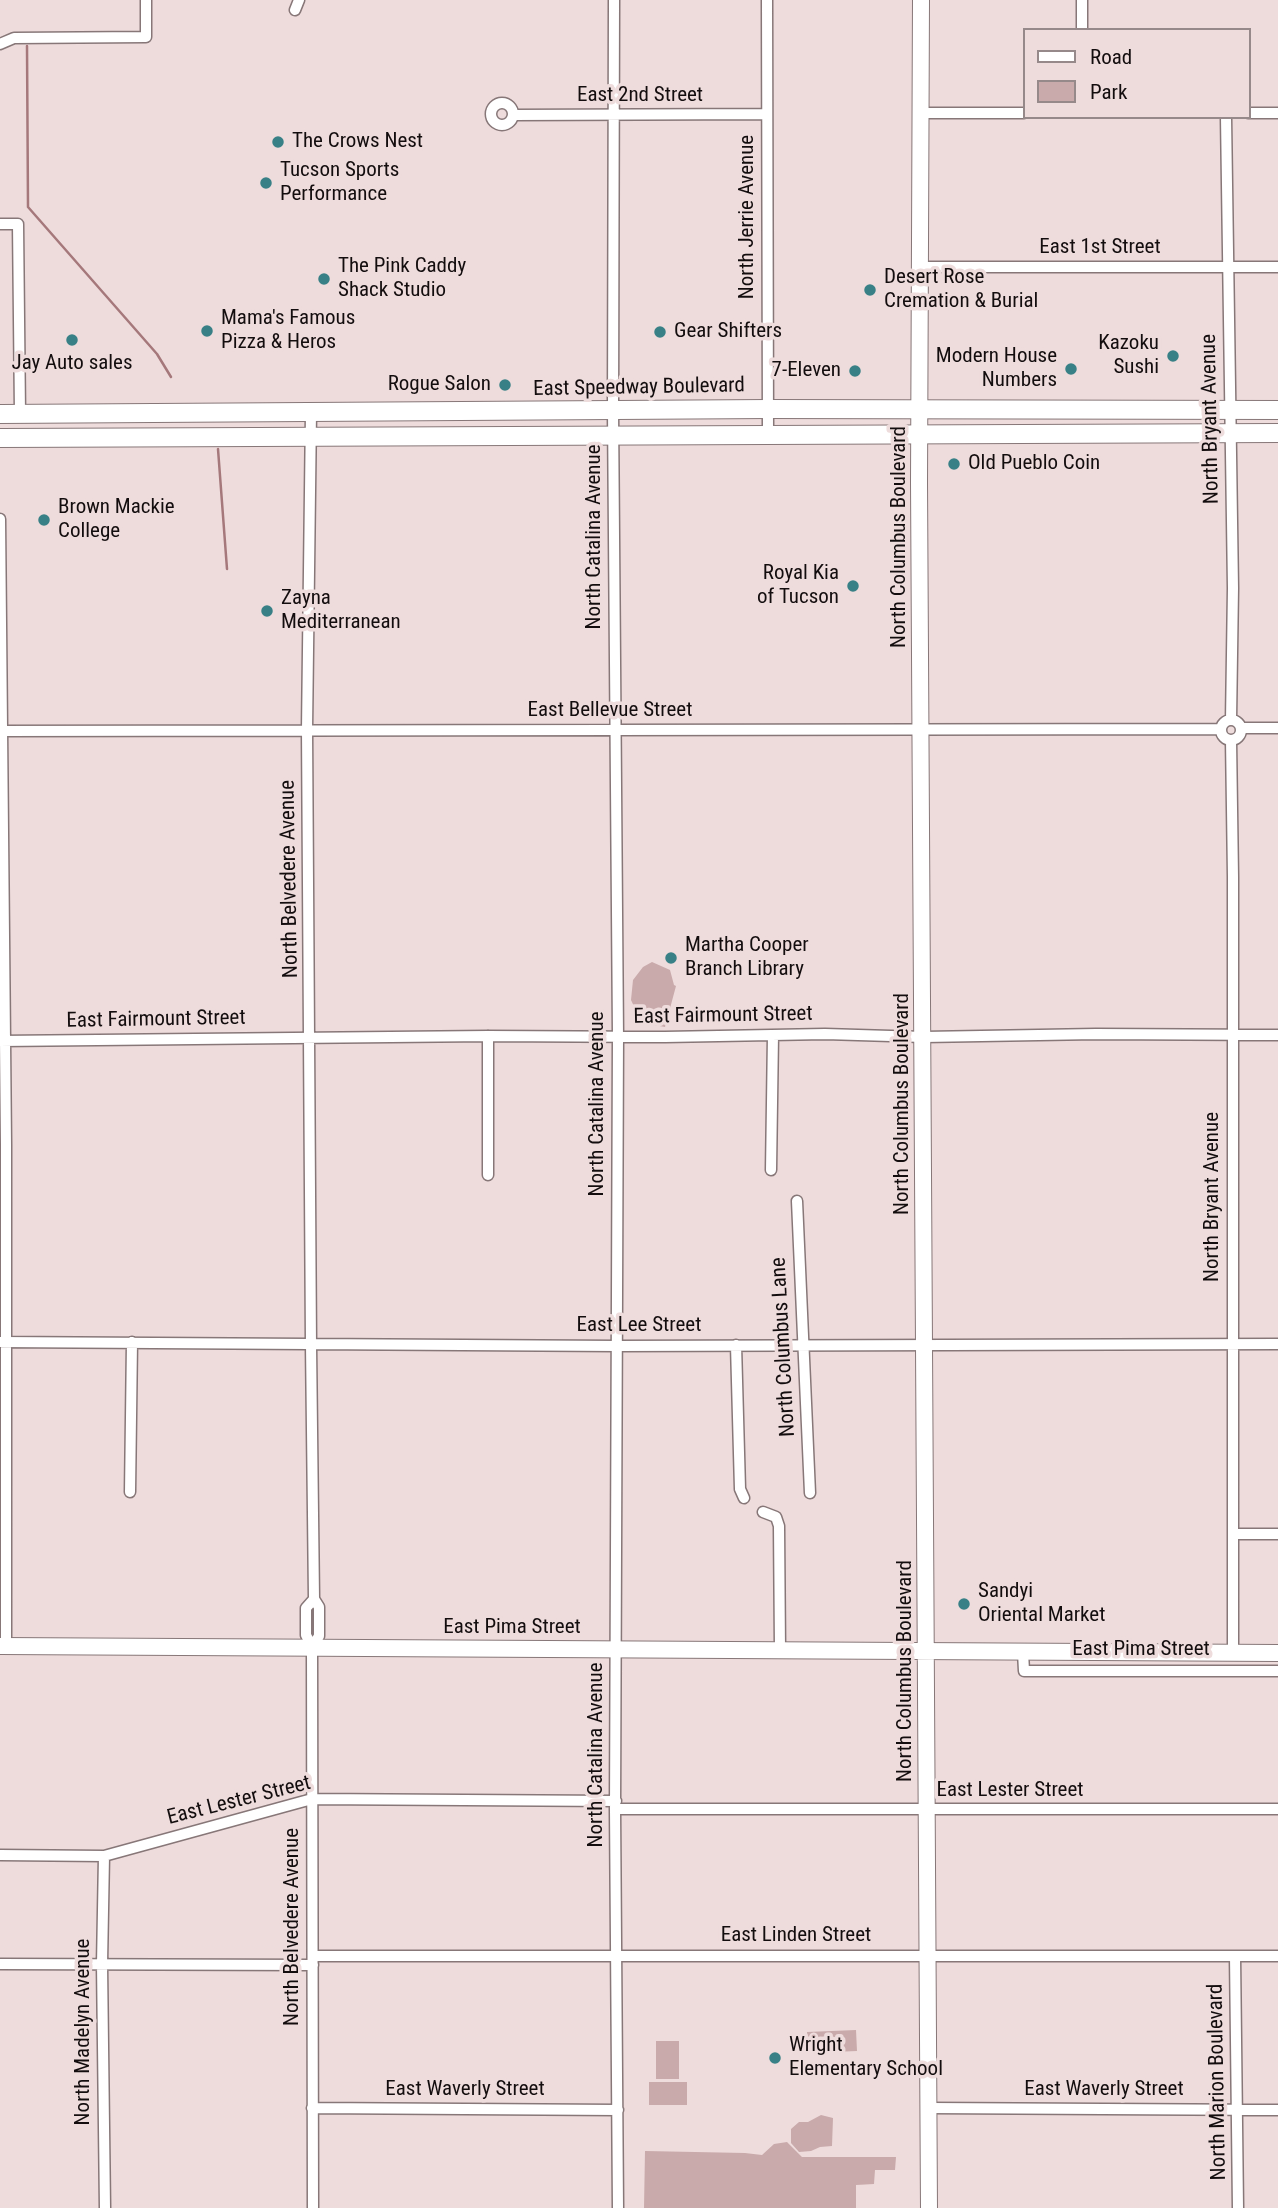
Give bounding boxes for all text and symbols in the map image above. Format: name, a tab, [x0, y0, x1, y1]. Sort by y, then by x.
legend	[1023, 28, 1250, 119]
text: Road	[1090, 45, 1132, 69]
text: Park	[1090, 80, 1127, 104]
street label: East 2nd Street	[577, 83, 703, 109]
place label: The Crows Nest	[292, 129, 423, 155]
marker: The Crows Nest	[270, 134, 286, 150]
street label: North Jerrie Avenue	[735, 135, 761, 299]
place label: Tucson Sports Performance	[280, 158, 399, 208]
marker: Tucson Sports Performance	[258, 175, 274, 191]
street label: East 1st Street	[1039, 235, 1161, 261]
place label: The Pink Caddy Shack Studio	[338, 254, 466, 304]
place label: Desert Rose Cremation & Burial	[884, 265, 1038, 315]
marker: The Pink Caddy Shack Studio	[316, 271, 332, 287]
marker: Desert Rose Cremation & Burial	[862, 282, 878, 298]
place label: Mama's Famous Pizza & Heros	[221, 306, 355, 356]
place label: Gear Shifters	[674, 319, 782, 345]
marker: Mama's Famous Pizza & Heros	[199, 323, 215, 339]
marker: Gear Shifters	[652, 324, 668, 340]
place label: Kazoku Sushi	[1098, 331, 1159, 381]
marker: Jay Auto sales	[64, 332, 80, 348]
street label: North Bryant Avenue	[1197, 334, 1225, 504]
place label: Modern House Numbers	[936, 344, 1057, 394]
marker: Kazoku Sushi	[1165, 348, 1181, 364]
place label: Jay Auto sales	[11, 351, 133, 377]
place label: 7-Eleven	[772, 358, 841, 384]
marker: Modern House Numbers	[1063, 361, 1079, 377]
marker: 7-Eleven	[847, 363, 863, 379]
place label: Rogue Salon	[388, 372, 491, 398]
street label: East Speedway Boulevard	[533, 374, 745, 402]
marker: Rogue Salon	[497, 377, 513, 393]
street label: North Columbus Boulevard	[887, 426, 913, 648]
street label: North Catalina Avenue	[582, 444, 608, 630]
place label: Old Pueblo Coin	[968, 451, 1100, 477]
marker: Old Pueblo Coin	[946, 456, 962, 472]
place label: Brown Mackie College	[58, 495, 175, 545]
marker: Brown Mackie College	[36, 512, 52, 528]
place label: Royal Kia of Tucson	[757, 561, 839, 611]
marker: Royal Kia of Tucson	[845, 578, 861, 594]
place label: Zayna Mediterranean	[281, 586, 401, 636]
marker: Zayna Mediterranean	[259, 603, 275, 619]
street label: East Bellevue Street	[528, 698, 692, 724]
street label: North Belvedere Avenue	[276, 780, 304, 978]
place label: Martha Cooper Branch Library	[685, 933, 809, 983]
marker: Martha Cooper Branch Library	[663, 950, 679, 966]
street label: North Columbus Boulevard	[890, 993, 916, 1215]
street label: East Fairmount Street	[633, 1002, 813, 1030]
street label: East Fairmount Street	[66, 1006, 246, 1034]
street label: North Catalina Avenue	[585, 1011, 611, 1197]
street label: North Bryant Avenue	[1200, 1112, 1226, 1282]
street label: North Columbus Lane	[767, 1257, 801, 1437]
street label: East Lee Street	[577, 1313, 701, 1339]
street label: North Columbus Boulevard	[893, 1560, 919, 1782]
place label: Sandyi Oriental Market	[978, 1579, 1105, 1629]
marker: Sandyi Oriental Market	[956, 1596, 972, 1612]
street label: East Pima Street	[443, 1615, 581, 1641]
street label: East Pima Street	[1072, 1637, 1210, 1663]
street label: North Catalina Avenue	[584, 1662, 610, 1848]
street label: East Lester Street	[165, 1771, 313, 1831]
street label: East Lester Street	[936, 1778, 1084, 1804]
street label: North Belvedere Avenue	[280, 1828, 306, 2026]
street label: East Linden Street	[721, 1923, 871, 1949]
street label: North Madelyn Avenue	[71, 1939, 97, 2125]
street label: North Marion Boulevard	[1204, 1984, 1232, 2180]
place label: Wright Elementary School	[789, 2033, 943, 2083]
marker: Wright Elementary School	[767, 2050, 783, 2066]
street label: East Waverly Street	[385, 2077, 545, 2103]
street label: East Waverly Street	[1024, 2077, 1184, 2103]

